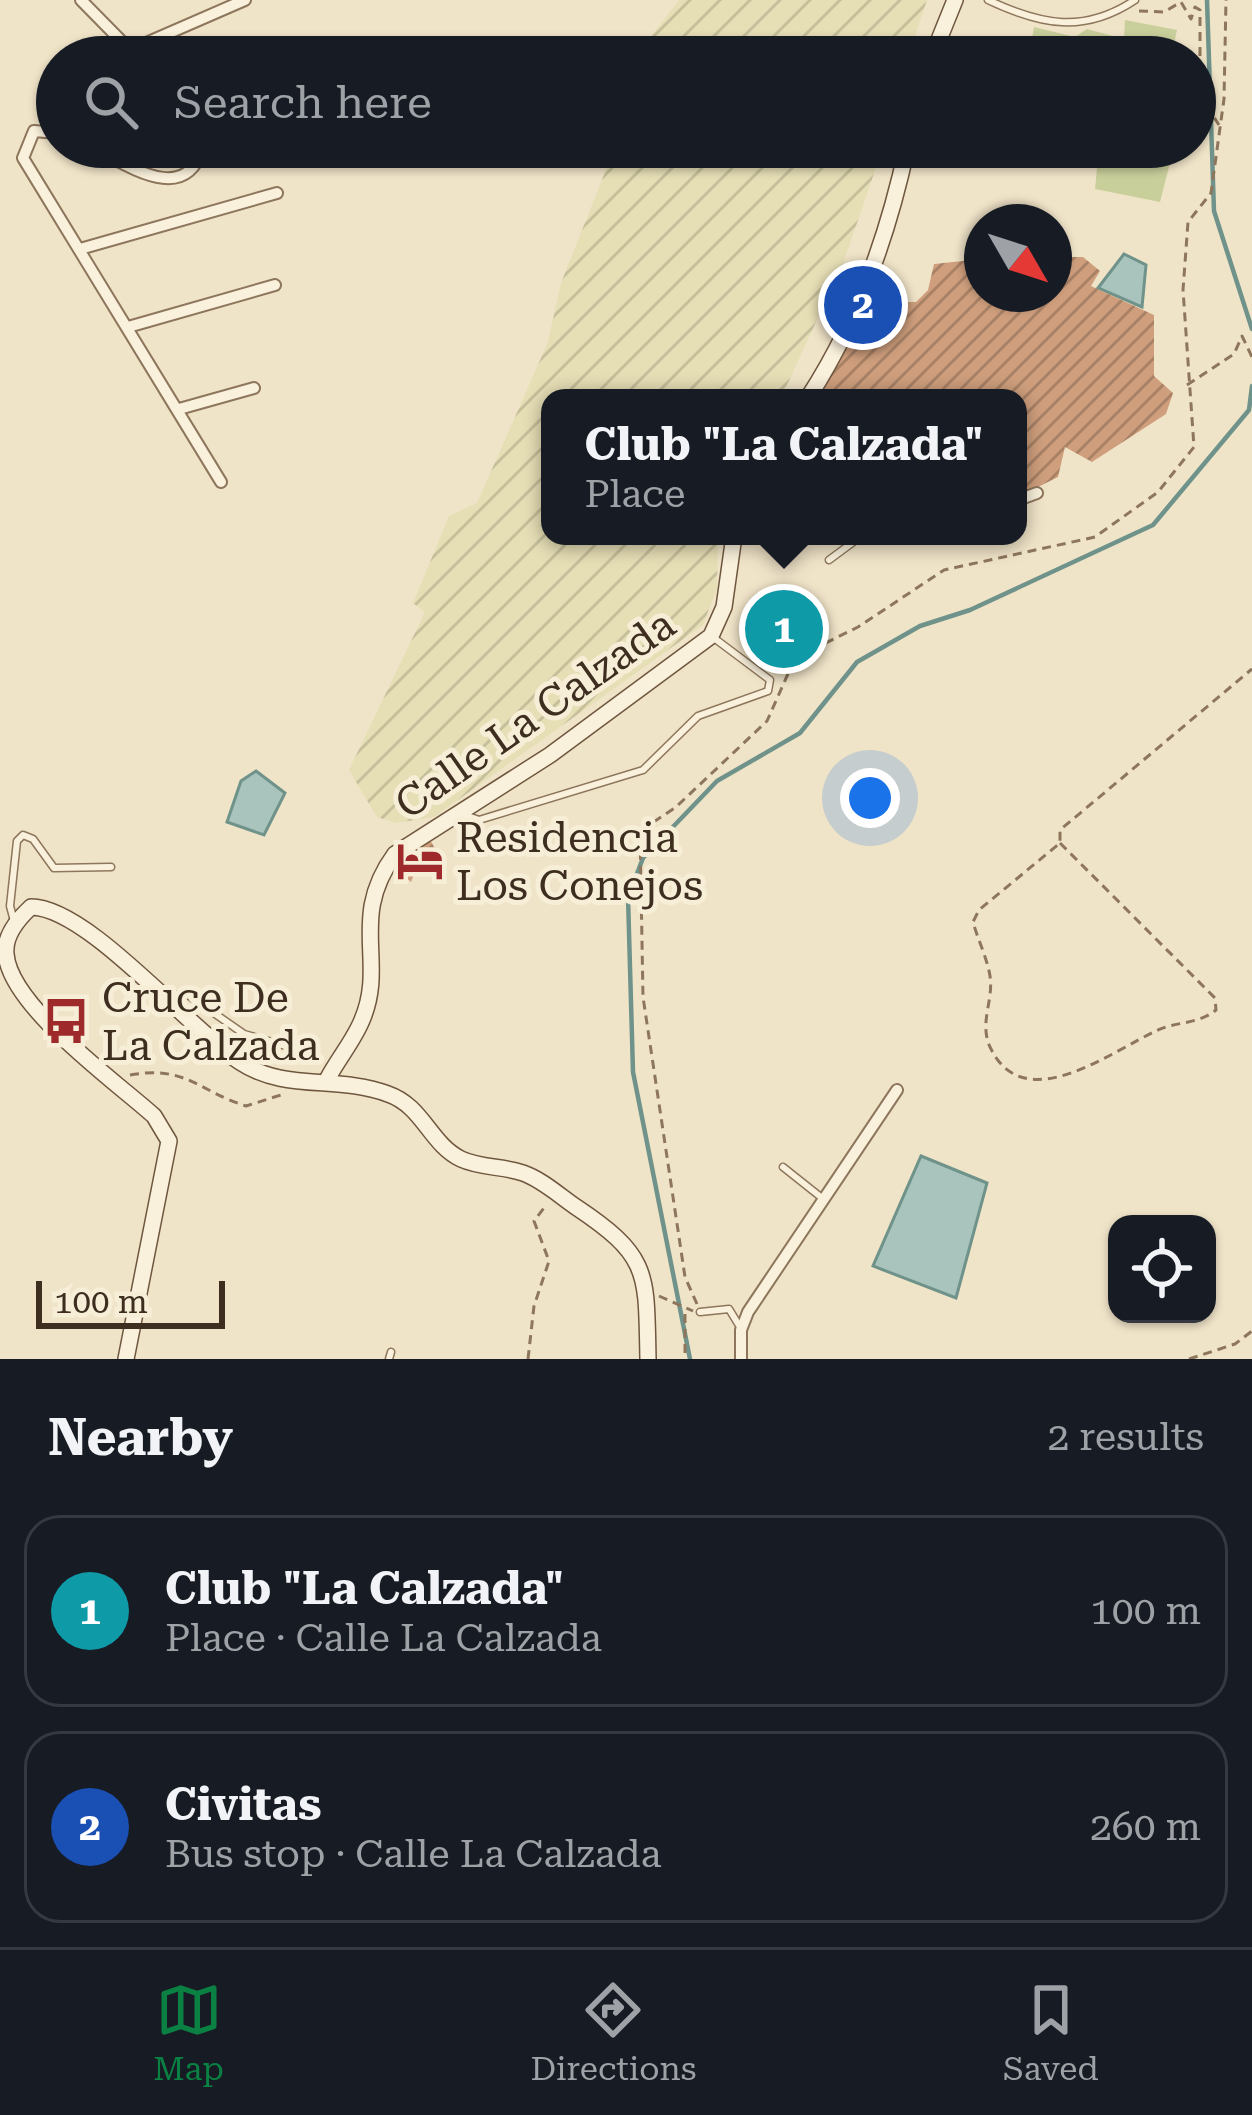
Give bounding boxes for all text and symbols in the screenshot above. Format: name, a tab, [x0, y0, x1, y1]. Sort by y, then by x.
search box	[36, 36, 1216, 168]
icon: search	[78, 69, 144, 135]
text: Search here	[174, 76, 432, 129]
north arrow	[964, 204, 1072, 312]
pin: 2	[824, 260, 902, 350]
popup	[541, 389, 1027, 545]
text: Club "La Calzada"	[584, 418, 984, 471]
text: Place	[584, 471, 685, 517]
pin: 1	[745, 584, 823, 674]
street label: Calle La Calzada	[386, 599, 684, 829]
your location	[840, 768, 900, 828]
place label: Residencia Los Conejos	[456, 813, 703, 910]
hotel icon: Residencia Los Conejos	[395, 836, 445, 886]
place label: Cruce De La Calzada	[102, 973, 320, 1070]
bus stop icon: Cruce De La Calzada	[41, 996, 91, 1046]
map controls	[1108, 1215, 1216, 1323]
button: locate	[1108, 1215, 1216, 1323]
scale bar	[36, 1275, 225, 1328]
text: 100 m	[54, 1282, 148, 1321]
text: Nearby	[48, 1408, 233, 1467]
text: 2 results	[1047, 1414, 1204, 1460]
text: Club "La Calzada"	[165, 1562, 564, 1615]
text: 1	[79, 1588, 101, 1634]
text: 100 m	[1090, 1588, 1201, 1634]
text: Place · Calle La Calzada	[165, 1615, 602, 1661]
text: Civitas	[165, 1778, 322, 1831]
text: 2	[79, 1804, 101, 1850]
text: 260 m	[1090, 1804, 1201, 1850]
text: Bus stop · Calle La Calzada	[165, 1831, 662, 1877]
tab: Map	[153, 1977, 224, 2088]
tab: Directions	[530, 1977, 696, 2088]
tab: Saved	[1003, 1977, 1099, 2088]

